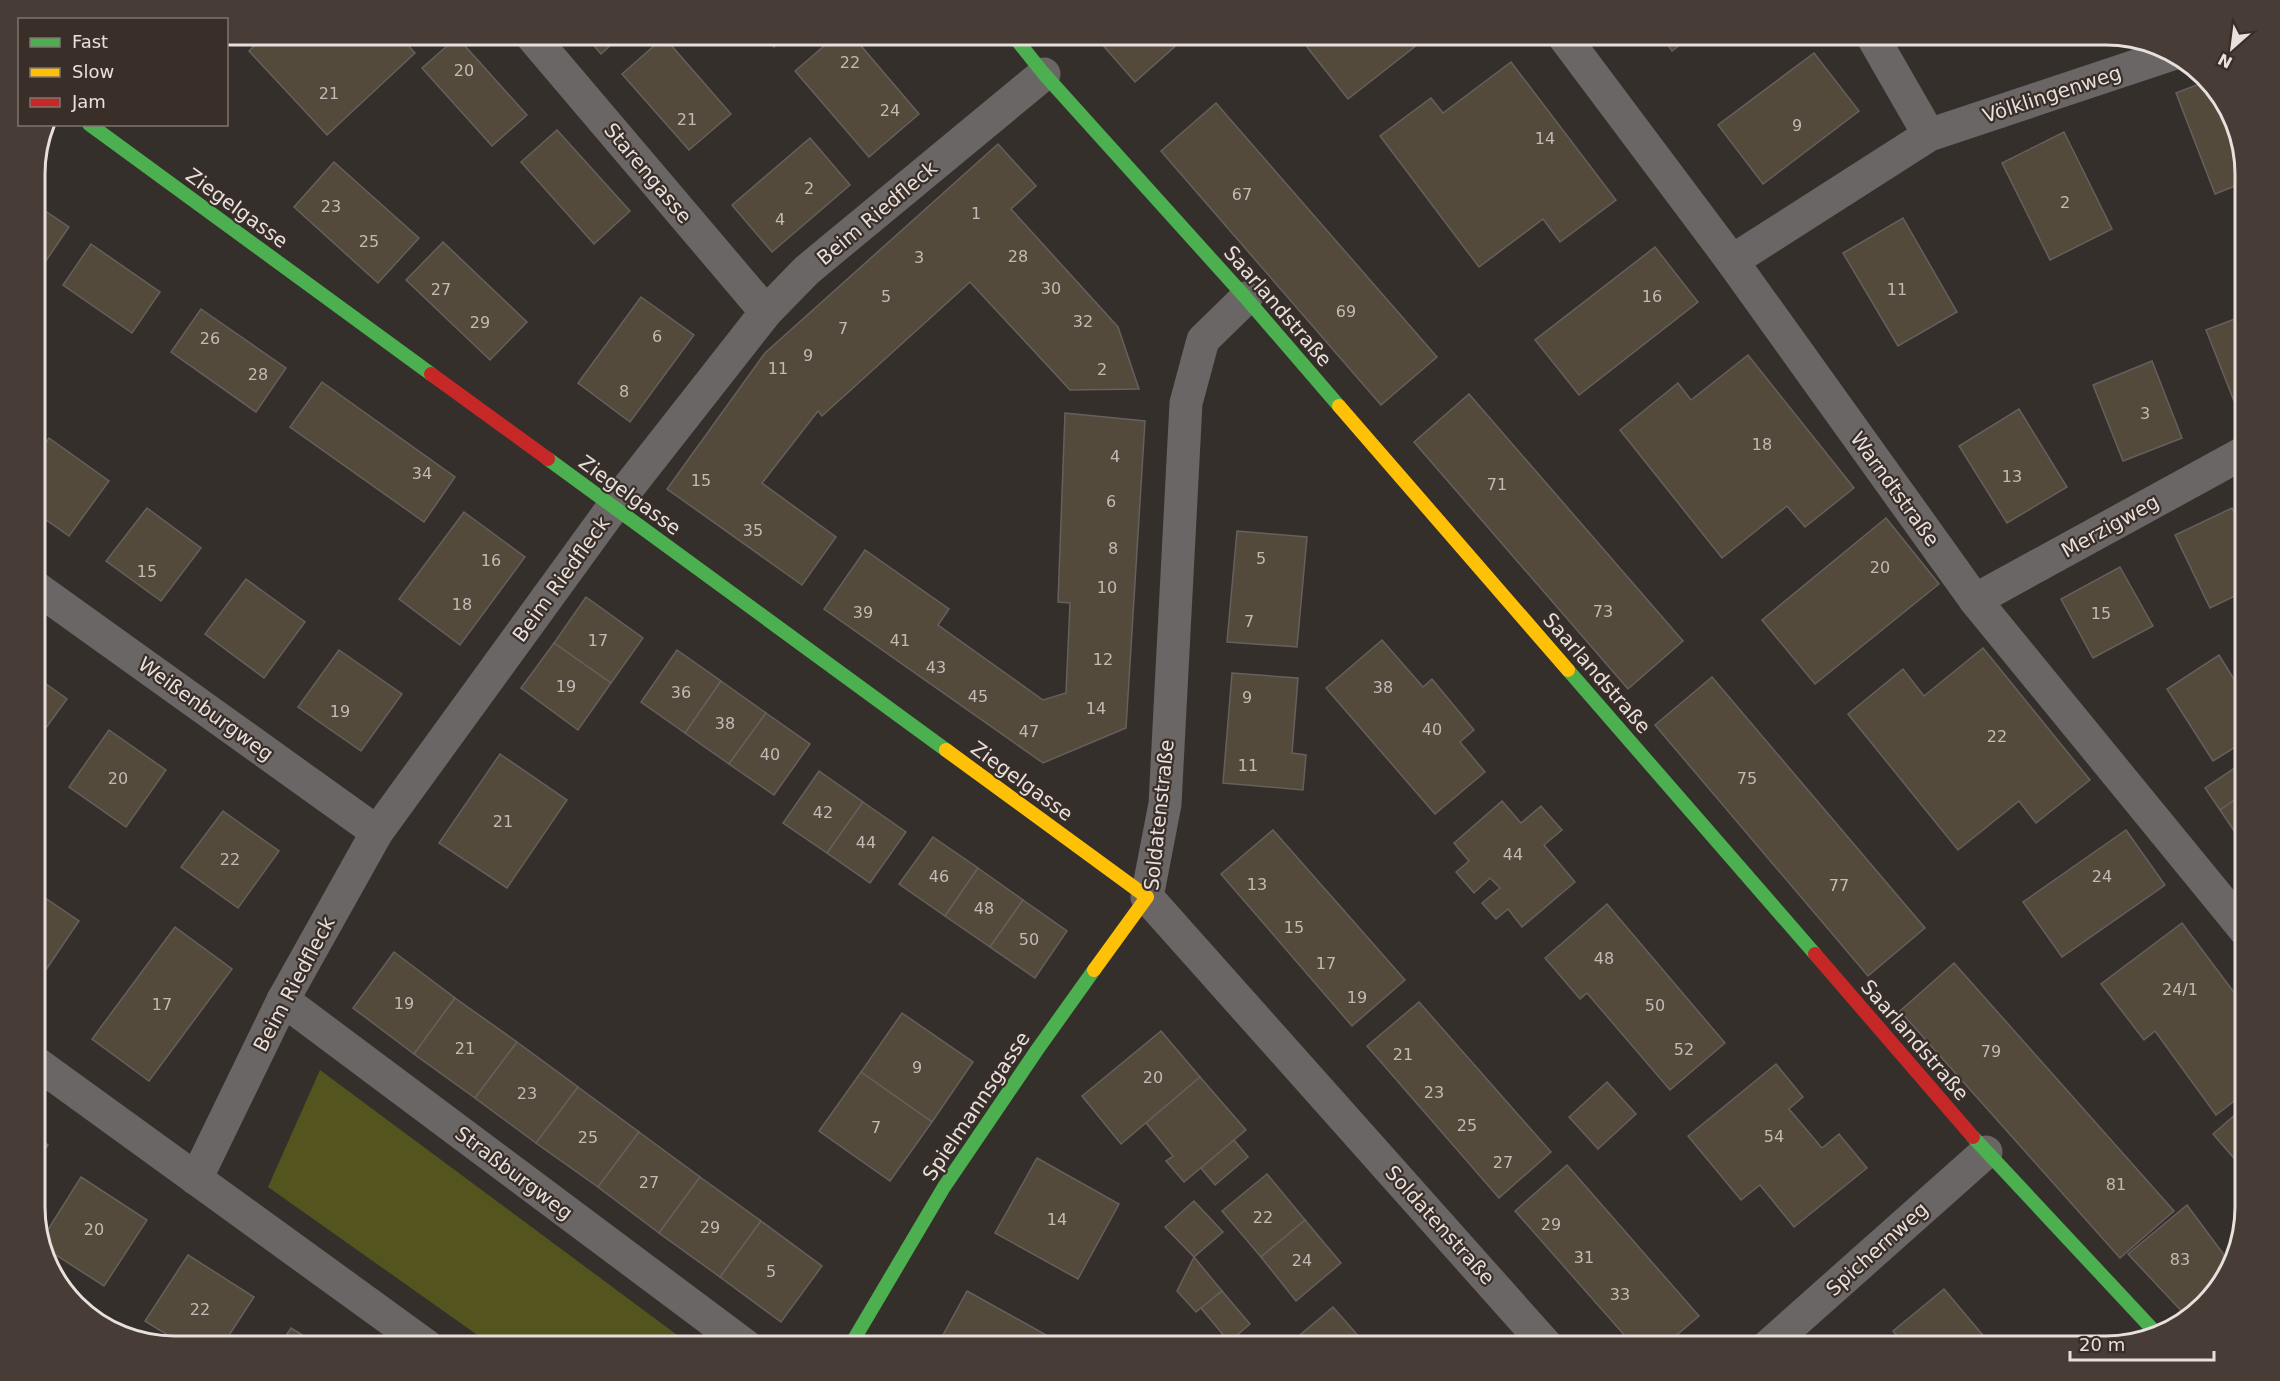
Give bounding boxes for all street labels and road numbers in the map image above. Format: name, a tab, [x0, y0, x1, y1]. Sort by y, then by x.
street label: Völklingenweg	[1980, 60, 2124, 128]
street label: Starengasse	[599, 118, 697, 228]
street label: Beim Riedfleck	[812, 156, 942, 270]
street label: Ziegelgasse	[181, 163, 293, 253]
street label: Saarlandstraße	[1219, 241, 1337, 371]
street label: Warndtstraße	[1845, 427, 1945, 551]
street label: Ziegelgasse	[574, 450, 686, 540]
street label: Merzigweg	[2057, 489, 2163, 563]
street label: Beim Riedfleck	[507, 511, 615, 646]
street label: Saarlandstraße	[1538, 608, 1656, 738]
street label: Weißenburgweg	[134, 652, 278, 766]
street label: Ziegelgasse	[966, 736, 1078, 826]
street label: Soldatenstraße	[1139, 738, 1179, 892]
street label: Beim Riedfleck	[248, 912, 340, 1056]
street label: Saarlandstraße	[1856, 975, 1974, 1105]
street label: Spielmannsgasse	[917, 1027, 1035, 1185]
street label: Straßburgweg	[451, 1121, 577, 1225]
street label: Soldatenstraße	[1380, 1161, 1500, 1289]
street label: Spichernweg	[1821, 1197, 1933, 1301]

